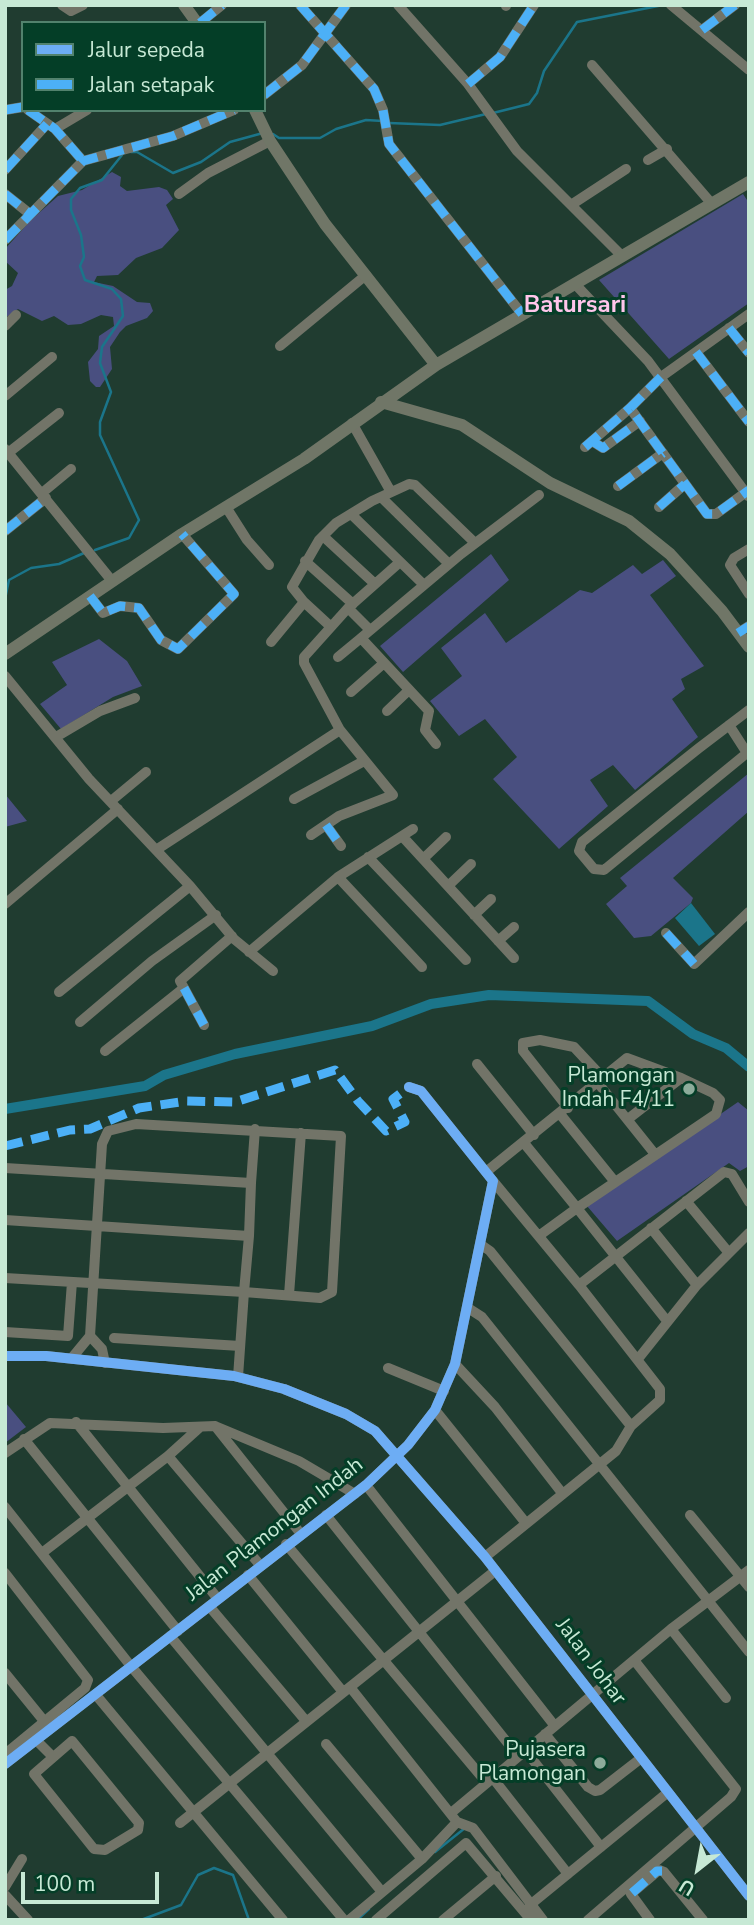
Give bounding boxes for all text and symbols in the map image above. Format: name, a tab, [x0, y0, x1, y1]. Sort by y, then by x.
legend	[21, 21, 266, 112]
text: Jalur sepeda	[88, 36, 205, 64]
text: Jalan setapak	[88, 71, 214, 99]
district label: Batursari	[524, 292, 626, 320]
place label: Plamongan Indah F4/11	[562, 1064, 675, 1114]
marker: Plamongan Indah F4/11	[681, 1081, 697, 1097]
street label: Jalan Plamongan Indah	[181, 1453, 369, 1607]
street label: Jalan Johar	[549, 1614, 631, 1710]
place label: Pujasera Plamongan	[478, 1738, 586, 1788]
marker: Pujasera Plamongan	[592, 1755, 608, 1771]
north arrow	[663, 1834, 733, 1904]
scale bar	[24, 1858, 163, 1902]
text: 100 m	[34, 1870, 95, 1898]
text: U	[674, 1872, 700, 1902]

